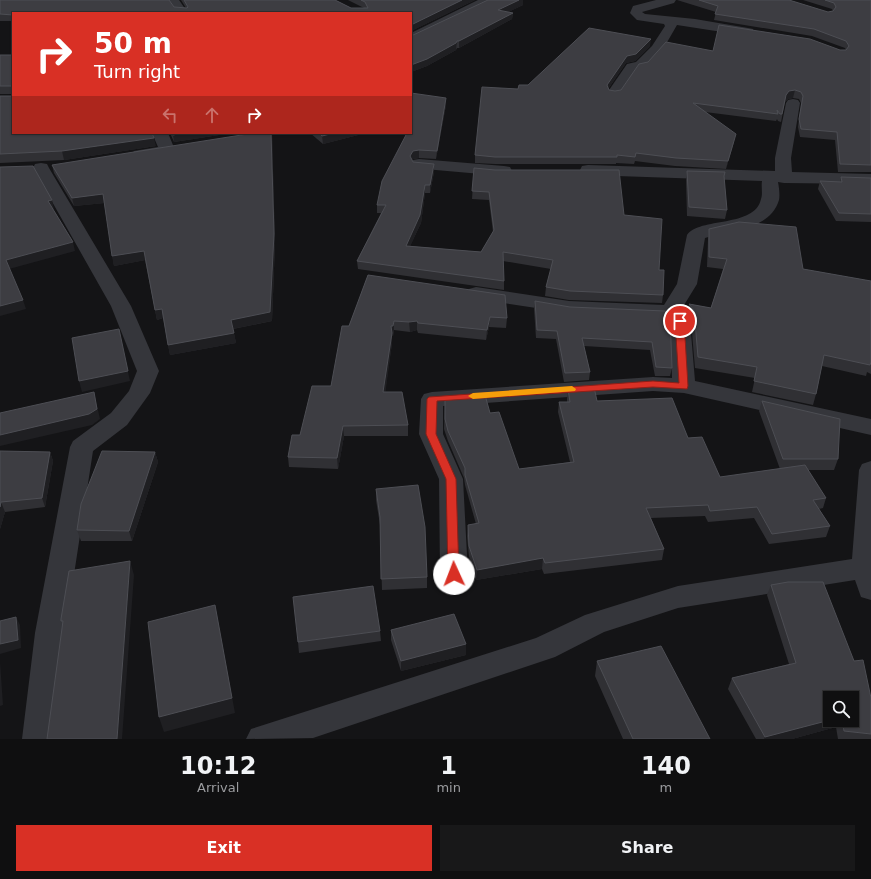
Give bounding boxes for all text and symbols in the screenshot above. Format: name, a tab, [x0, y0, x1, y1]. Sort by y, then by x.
text: 50 m	[94, 27, 172, 60]
icon: right	[28, 28, 80, 80]
text: Turn right	[94, 61, 180, 82]
icon: left	[159, 104, 181, 126]
icon: ahead	[201, 104, 223, 126]
icon: right	[243, 104, 265, 126]
pin	[663, 304, 697, 338]
icon: arrive	[669, 310, 691, 332]
position arrow	[433, 553, 475, 595]
map controls	[823, 691, 859, 727]
button: search	[823, 691, 859, 727]
text: 10:12	[180, 752, 256, 780]
text: 1	[440, 752, 457, 780]
text: 140	[641, 752, 691, 780]
text: Arrival	[197, 780, 239, 795]
text: min	[436, 780, 461, 795]
text: m	[660, 780, 672, 795]
button: Exit	[16, 825, 432, 871]
button: Share	[440, 825, 855, 871]

